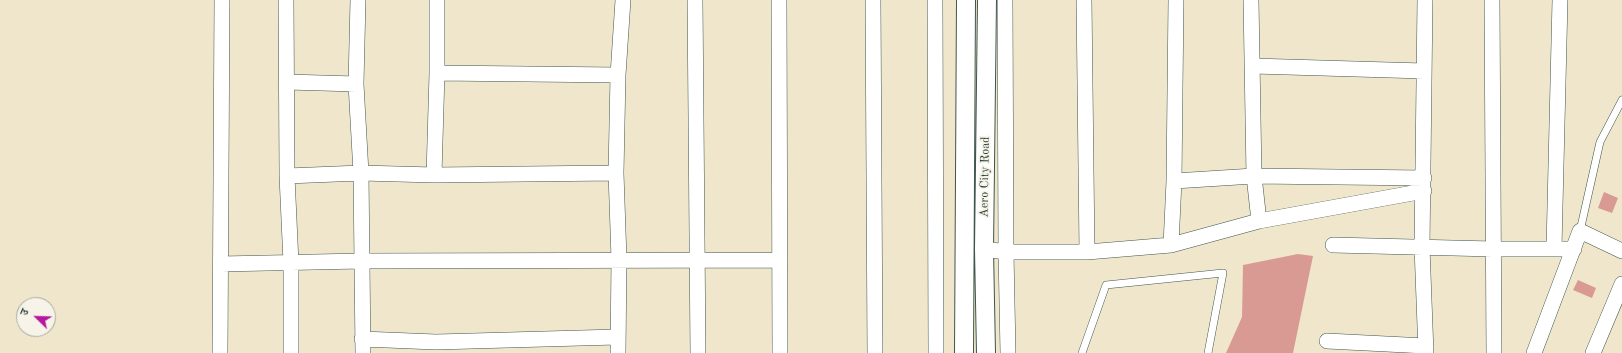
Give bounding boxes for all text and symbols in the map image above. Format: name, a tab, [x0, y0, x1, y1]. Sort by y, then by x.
street label: Aero City Road	[977, 136, 993, 218]
north arrow	[16, 297, 56, 337]
text: उ	[19, 308, 32, 317]

